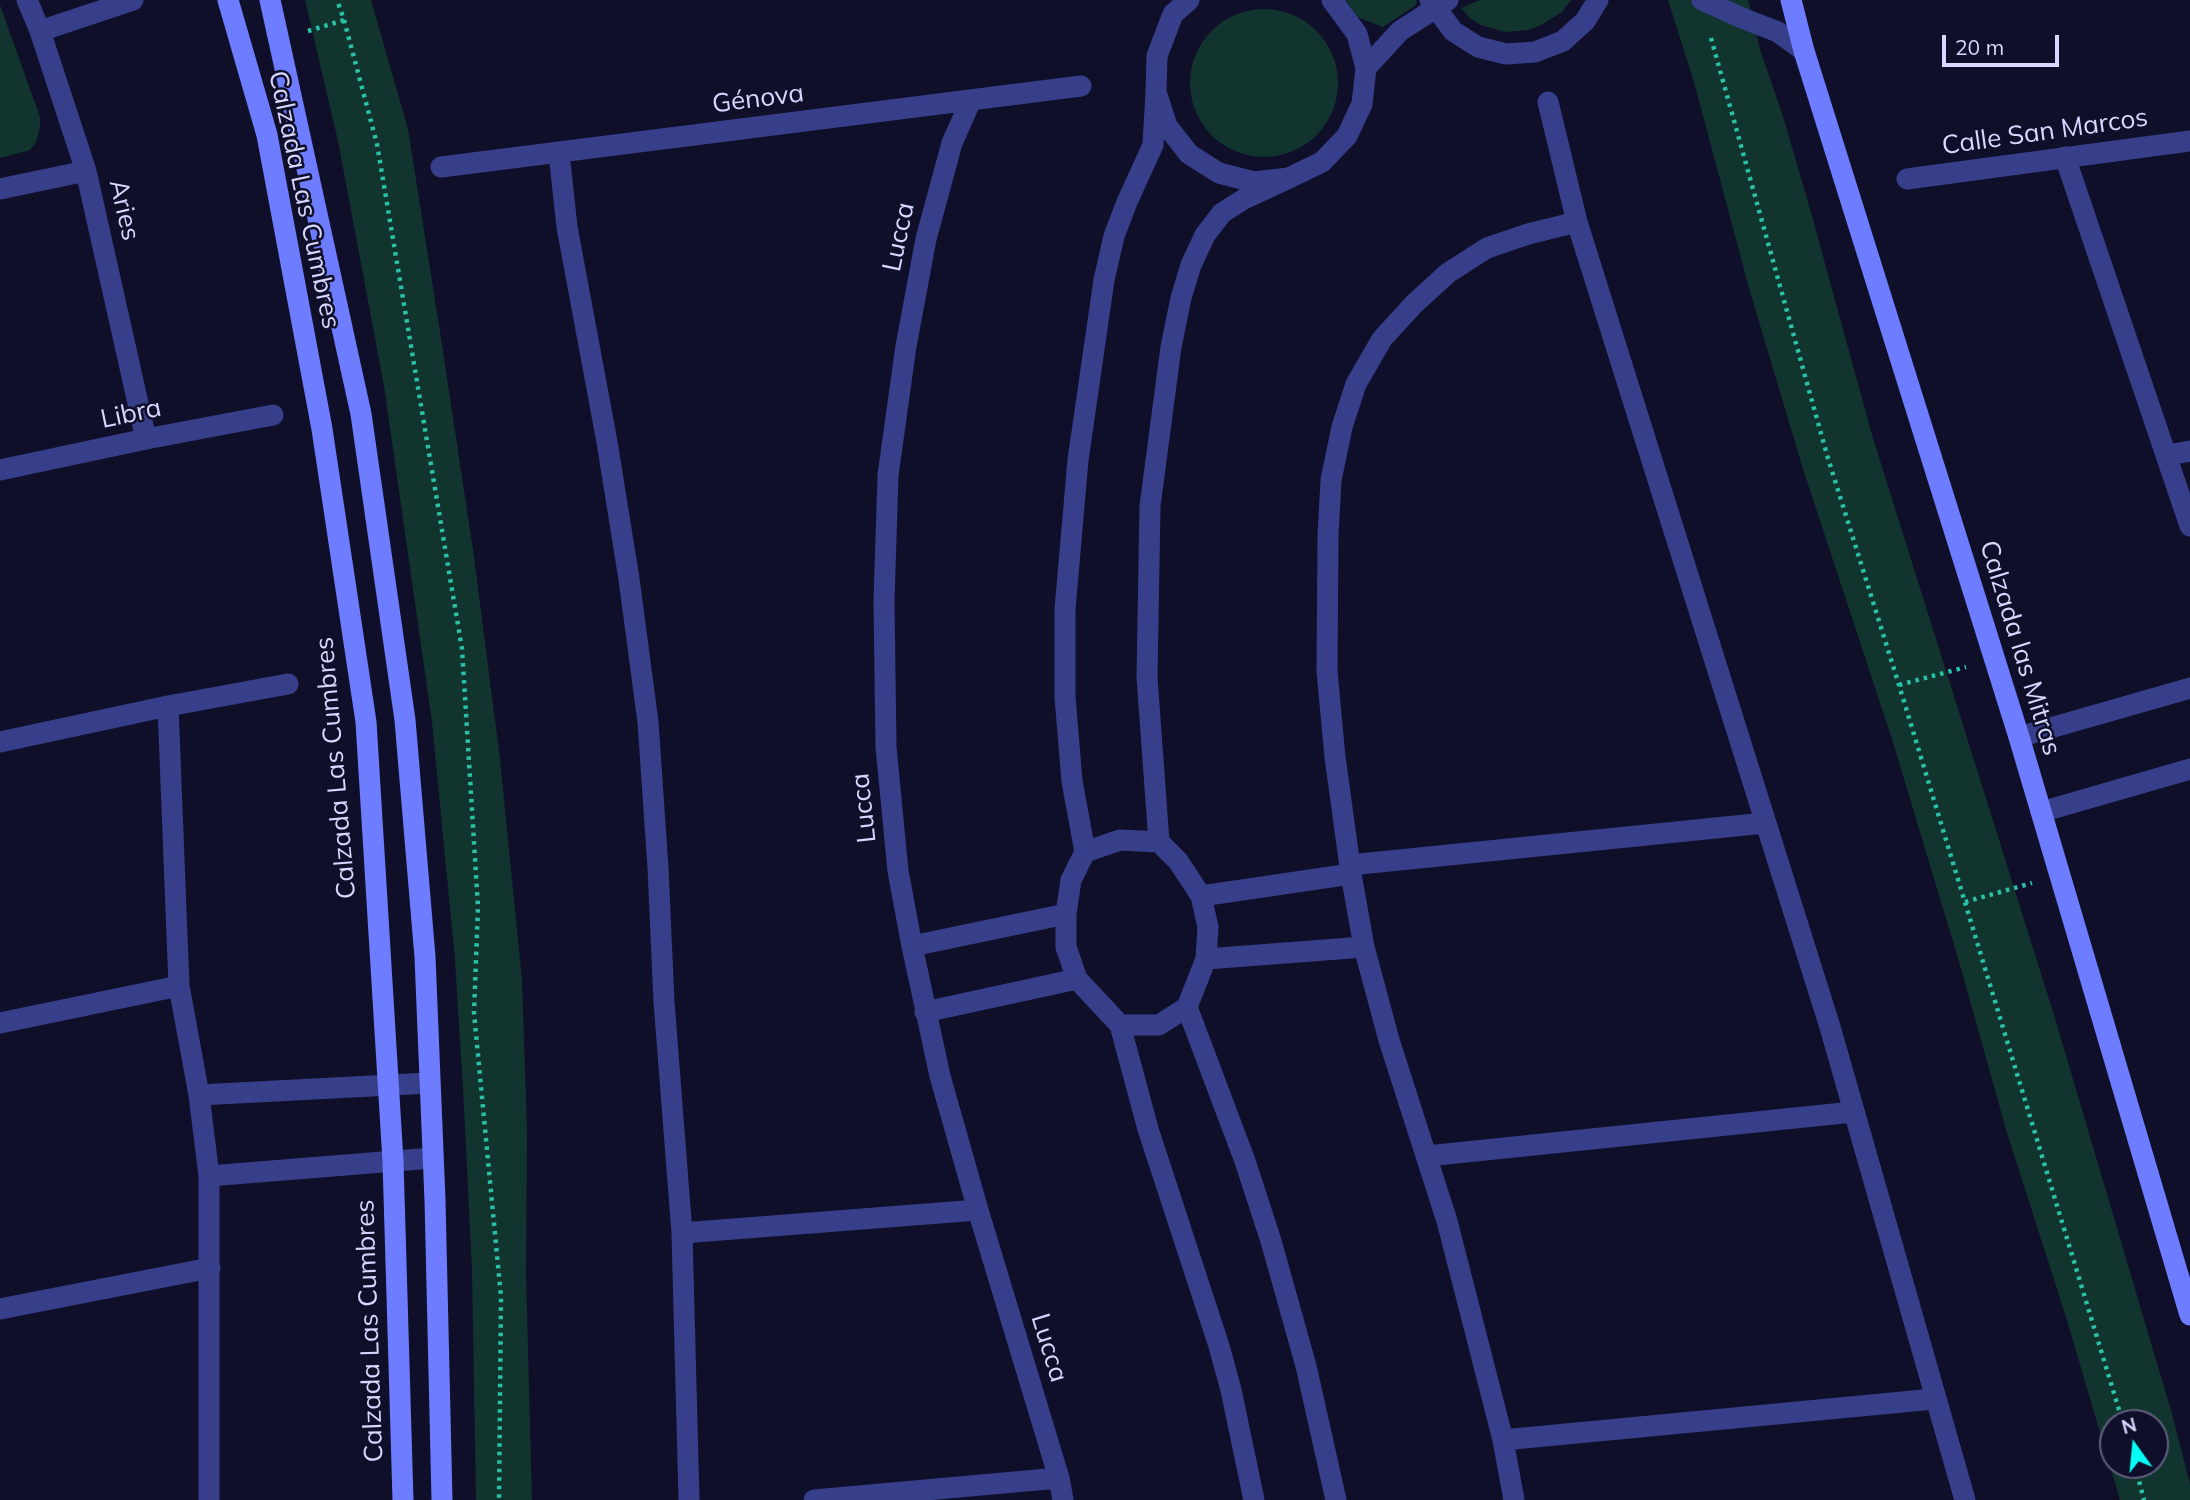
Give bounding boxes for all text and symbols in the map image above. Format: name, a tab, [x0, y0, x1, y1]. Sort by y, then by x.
scale bar	[1945, 21, 2062, 65]
text: 20 m	[1955, 34, 2004, 60]
street label: Calzada Las Cumbres	[261, 68, 347, 332]
street label: Génova	[710, 78, 806, 120]
street label: Calle San Marcos	[1940, 102, 2150, 162]
street label: Aries	[102, 176, 146, 244]
street label: Lucca	[876, 200, 922, 274]
street label: Libra	[98, 392, 164, 436]
street label: Calzada las Mitras	[1972, 537, 2068, 759]
street label: Calzada Las Cumbres	[309, 636, 363, 900]
street label: Lucca	[845, 772, 883, 844]
street label: Calzada Las Cumbres	[350, 1199, 390, 1463]
street label: Lucca	[1024, 1310, 1074, 1386]
north arrow	[2099, 1409, 2169, 1479]
text: N	[2119, 1412, 2139, 1439]

